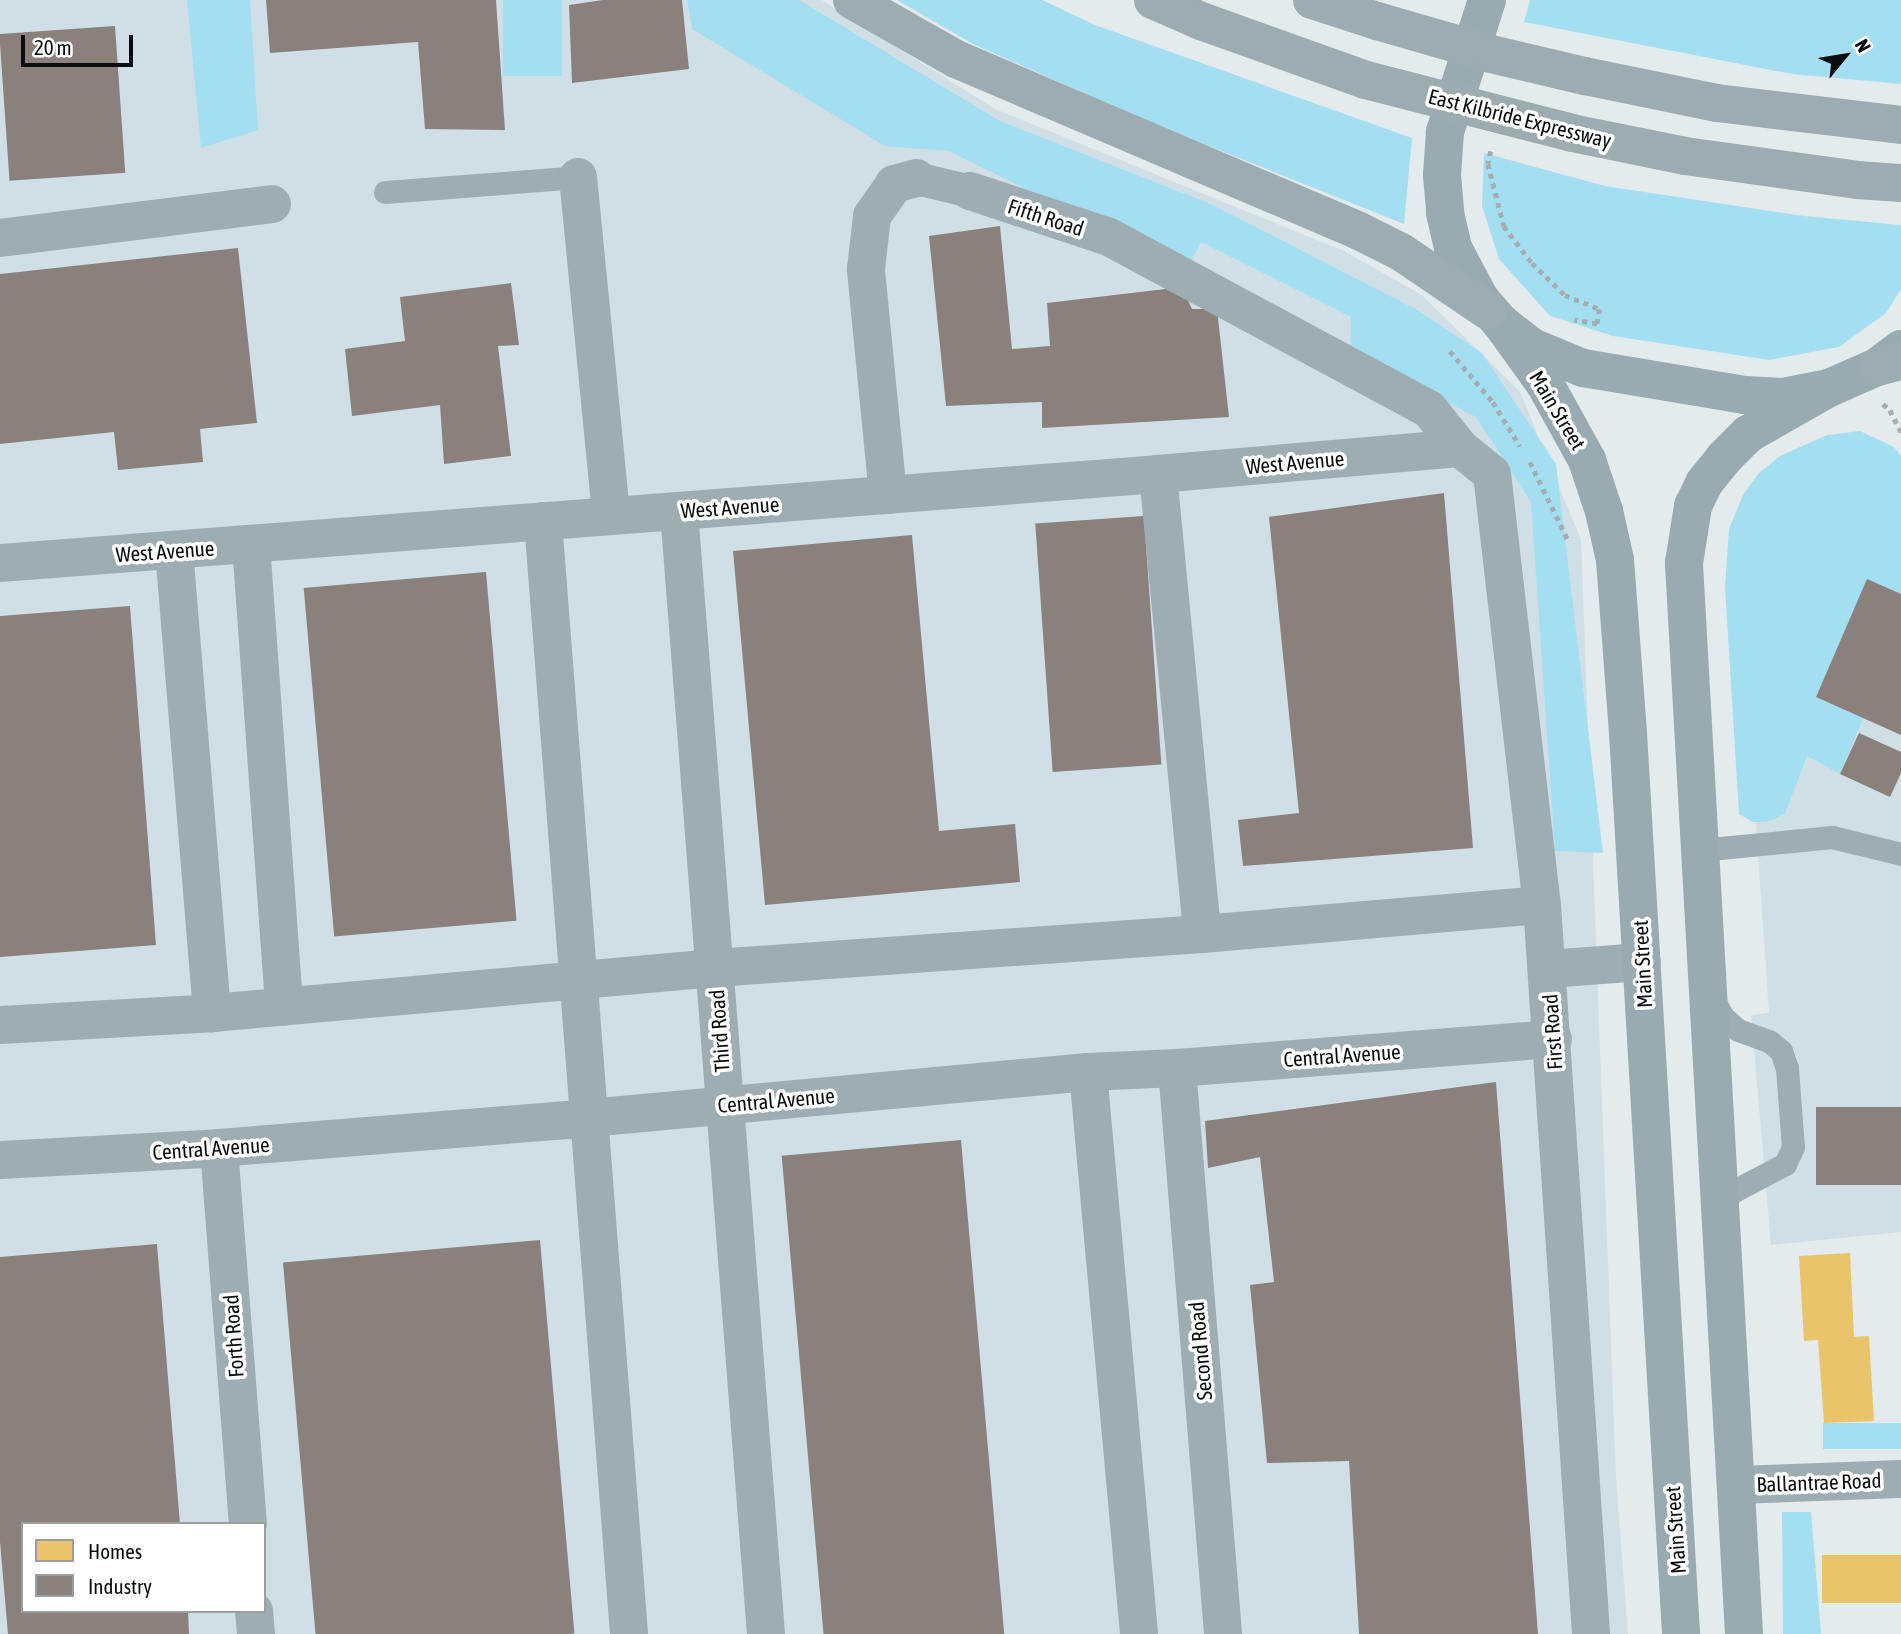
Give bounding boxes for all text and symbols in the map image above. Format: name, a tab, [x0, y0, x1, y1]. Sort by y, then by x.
scale bar	[24, 21, 136, 65]
north arrow	[1810, 21, 1880, 91]
text: 20 m	[34, 35, 72, 59]
text: N	[1851, 35, 1876, 56]
street label: East Kilbride Expressway	[1426, 83, 1614, 153]
street label: Fifth Road	[1005, 193, 1087, 241]
street label: Main Street	[1525, 366, 1591, 454]
street label: West Avenue	[1245, 445, 1345, 479]
street label: West Avenue	[680, 491, 780, 523]
street label: West Avenue	[115, 535, 215, 567]
street label: Main Street	[1627, 920, 1657, 1008]
street label: Third Road	[704, 989, 734, 1073]
street label: First Road	[1537, 993, 1567, 1071]
street label: Central Avenue	[1283, 1038, 1401, 1072]
street label: Central Avenue	[716, 1082, 836, 1118]
street label: Central Avenue	[152, 1131, 270, 1165]
street label: Forth Road	[218, 1294, 248, 1378]
street label: Second Road	[1183, 1301, 1217, 1401]
street label: Ballantrae Road	[1756, 1467, 1882, 1497]
street label: Main Street	[1659, 1485, 1691, 1575]
legend	[21, 1522, 266, 1613]
text: Homes	[88, 1539, 142, 1563]
text: Industry	[88, 1574, 152, 1598]

